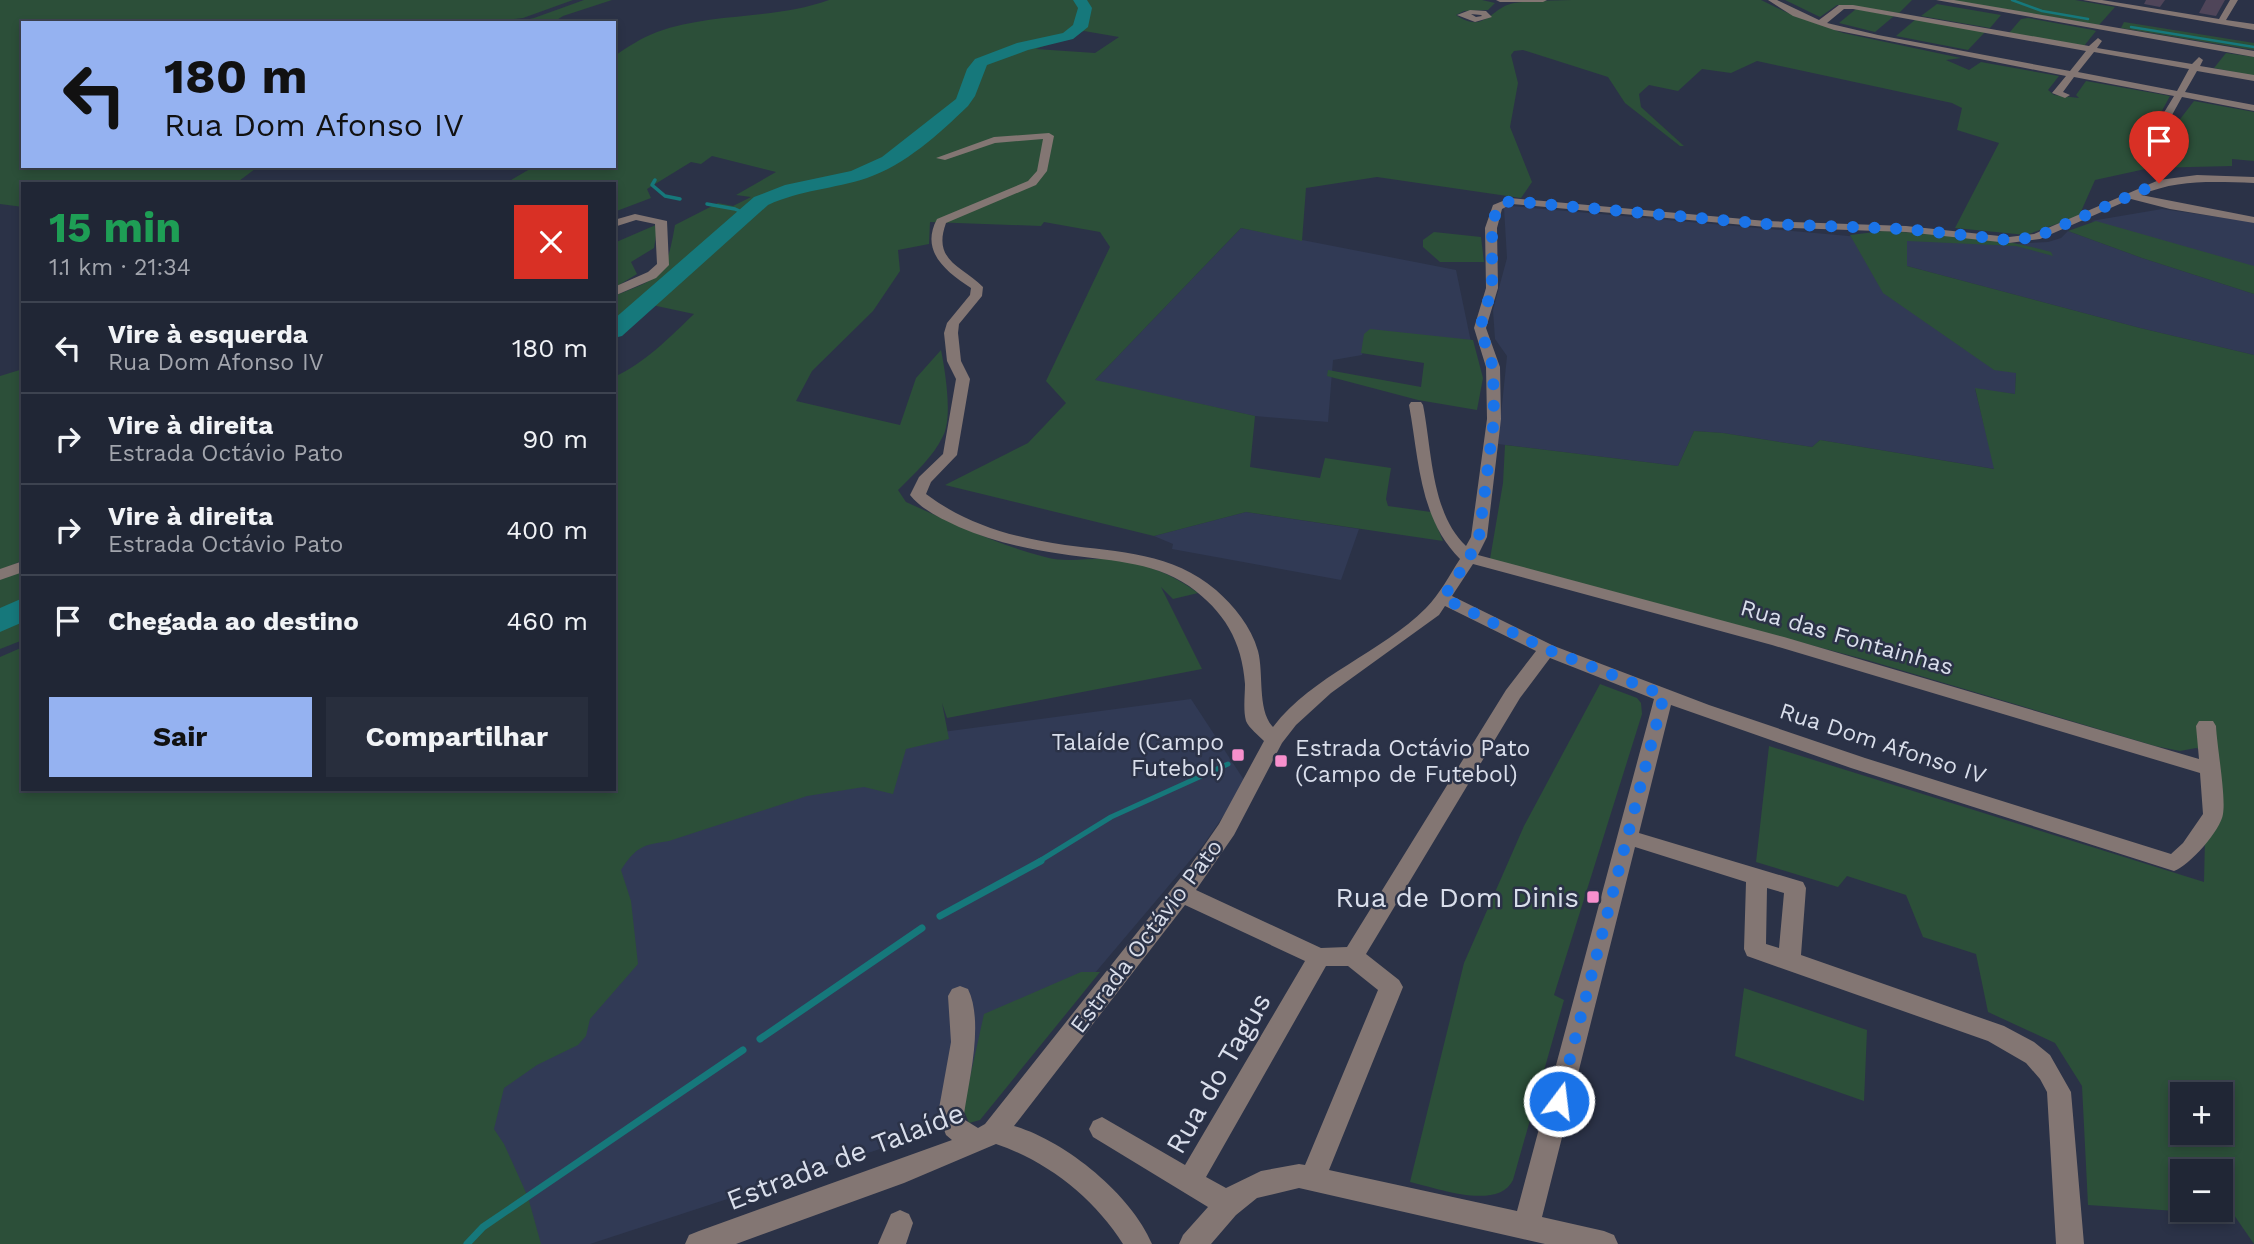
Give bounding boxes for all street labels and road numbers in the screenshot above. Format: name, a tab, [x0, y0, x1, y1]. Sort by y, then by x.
street label: Rua das Fontainhas	[1737, 594, 1956, 681]
street label: Rua Dom Afonso IV	[1776, 697, 1990, 790]
street label: Estrada Octávio Pato	[1065, 834, 1228, 1038]
street label: Rua do Tagus	[1159, 987, 1278, 1160]
street label: Estrada de Talaíde	[722, 1096, 969, 1217]

